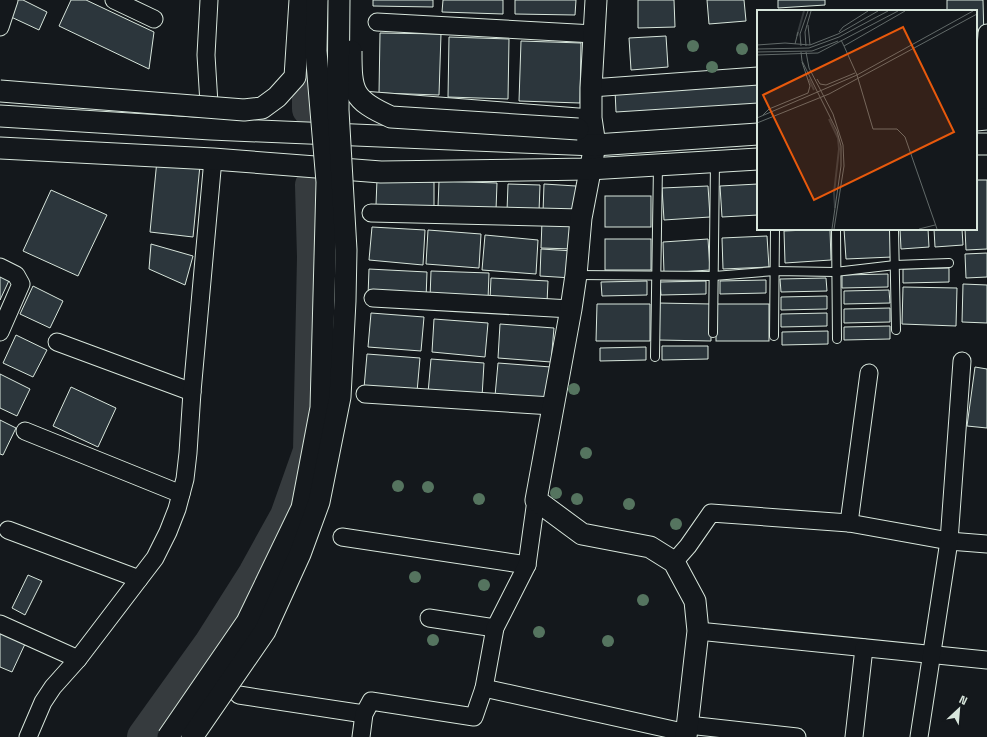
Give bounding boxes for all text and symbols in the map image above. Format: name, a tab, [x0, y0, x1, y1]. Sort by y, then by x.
inset map	[757, 10, 977, 230]
north arrow	[939, 689, 979, 729]
text: N	[957, 692, 970, 708]

